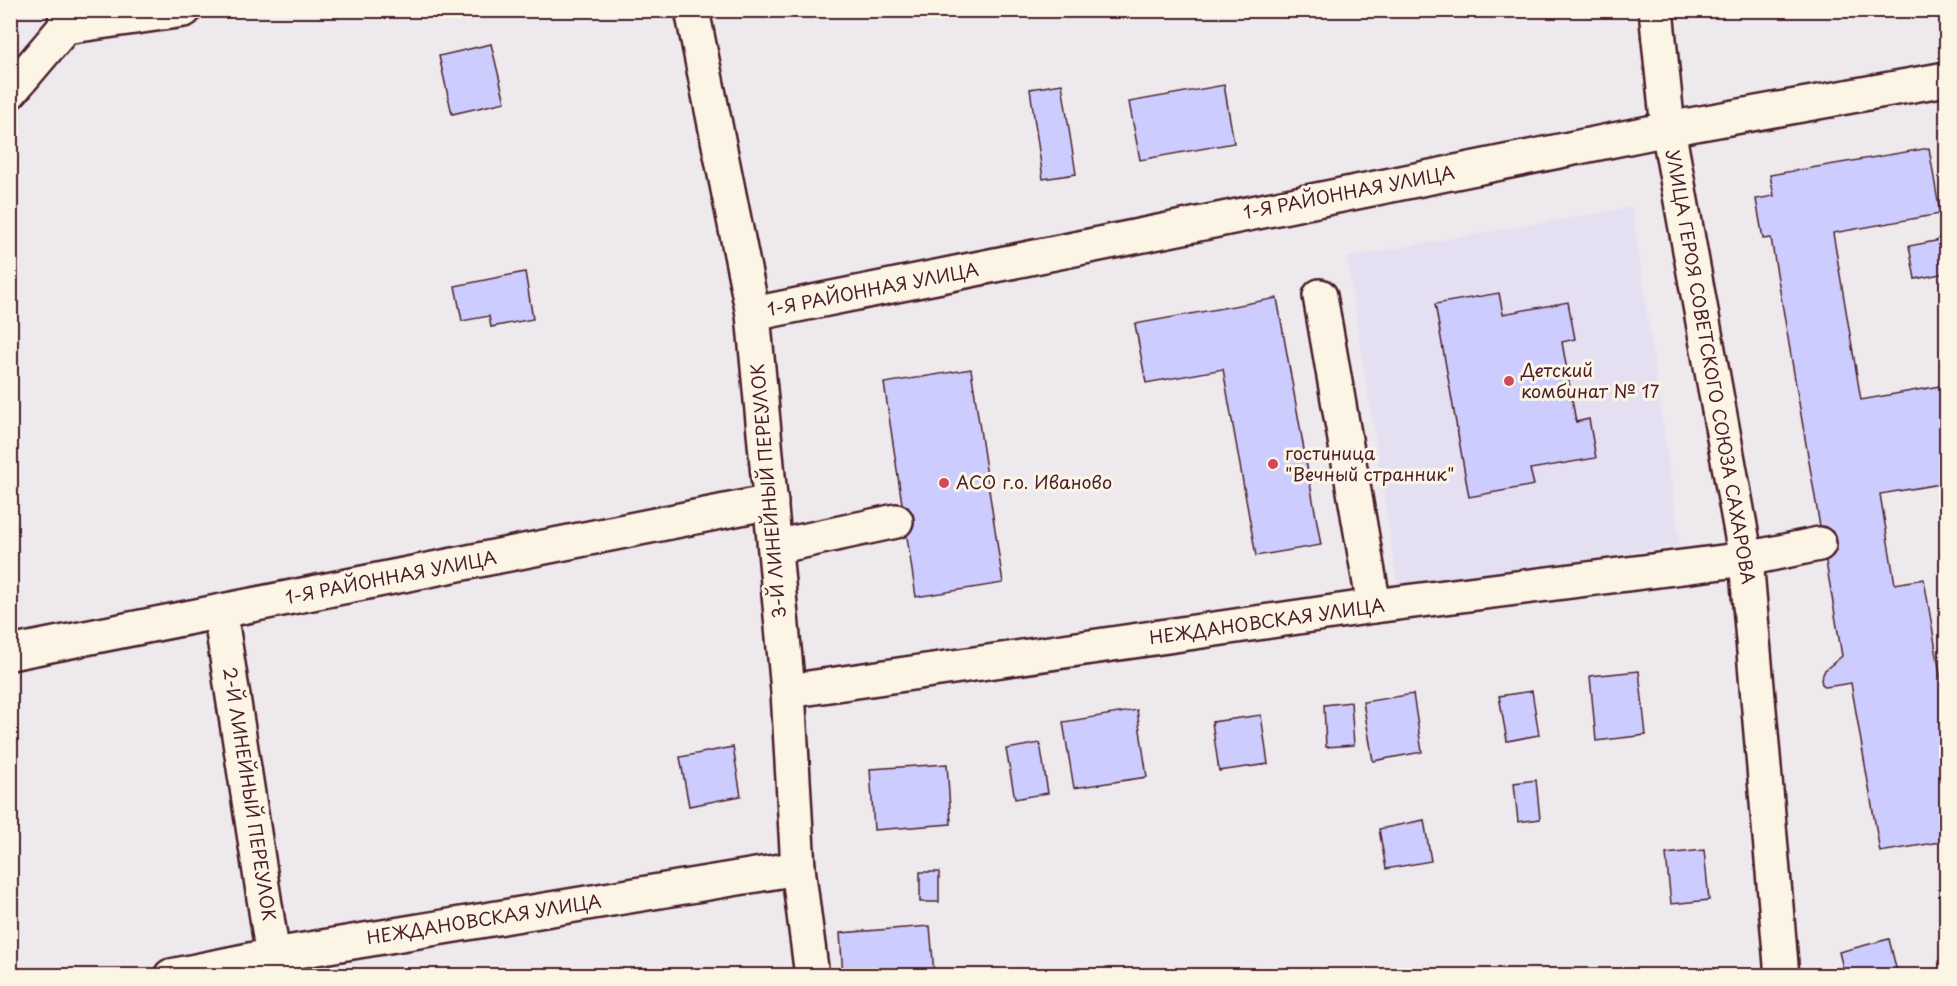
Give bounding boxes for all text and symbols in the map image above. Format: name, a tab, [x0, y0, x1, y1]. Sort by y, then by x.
street label: УЛИЦА ГЕРОЯ СОВЕТСКОГО СОЮЗА САХАРОВА	[1660, 147, 1763, 586]
street label: 1-Я РАЙОННАЯ УЛИЦА	[1241, 158, 1457, 225]
street label: 1-Я РАЙОННАЯ УЛИЦА	[765, 255, 981, 322]
place label: Детский комбинат № 17	[1520, 356, 1660, 404]
street label: 3-Й ЛИНЕЙНЫЙ ПЕРЕУЛОК	[743, 363, 792, 620]
marker: Детский комбинат № 17	[1502, 374, 1516, 388]
place label: гостиница "Вечный странник"	[1285, 439, 1454, 487]
marker: гостиница "Вечный странник"	[1266, 457, 1280, 471]
place label: АСО г.о. Иваново	[956, 468, 1112, 495]
marker: АСО г.о. Иваново	[937, 476, 951, 490]
street label: 1-Я РАЙОННАЯ УЛИЦА	[283, 543, 499, 610]
street label: НЕЖДАНОВСКАЯ УЛИЦА	[1147, 591, 1386, 650]
street label: 2-Й ЛИНЕЙНЫЙ ПЕРЕУЛОК	[217, 665, 284, 922]
street label: НЕЖДАНОВСКАЯ УЛИЦА	[364, 887, 603, 950]

